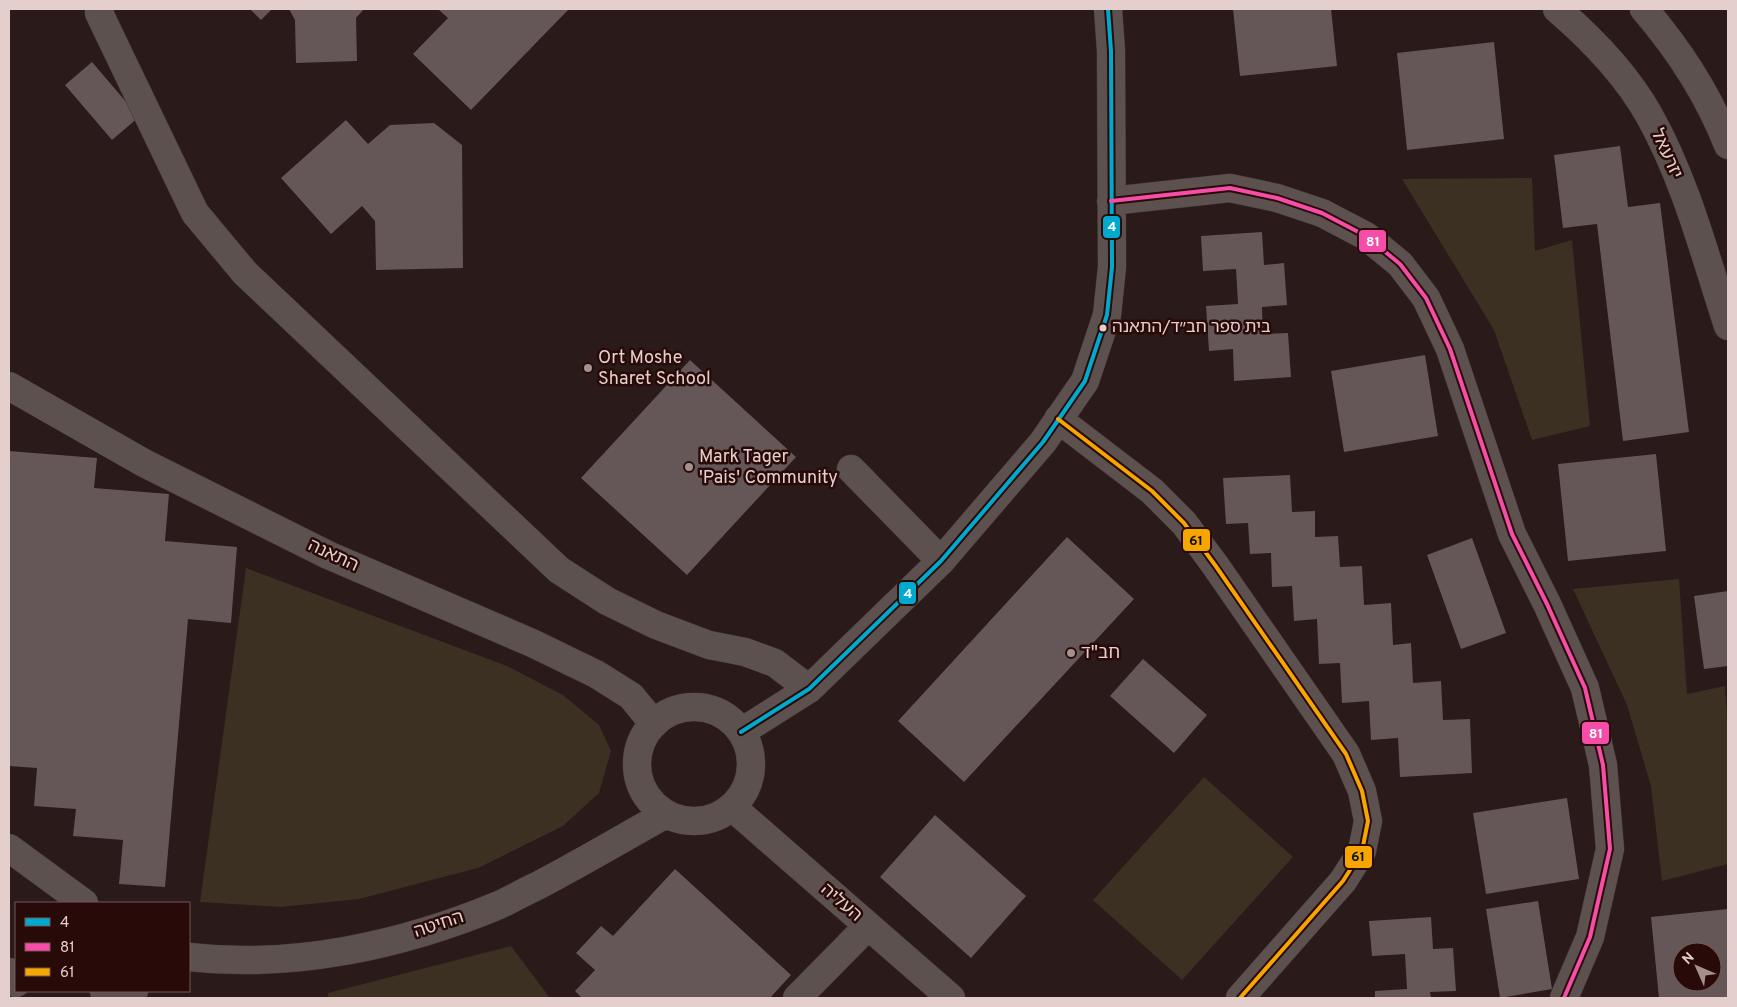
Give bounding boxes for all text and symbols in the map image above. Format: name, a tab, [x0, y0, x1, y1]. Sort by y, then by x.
street label: יזרעאל	[1645, 126, 1687, 182]
line badge: 4	[1102, 215, 1121, 239]
text: 4	[1108, 219, 1117, 236]
line badge: 81	[1358, 229, 1387, 253]
text: 81	[1366, 234, 1380, 251]
place label: בית ספר חב״ד/התאנה	[1112, 317, 1271, 339]
marker: בית ספר חב״ד/התאנה	[1098, 323, 1108, 333]
place label: Ort Moshe Sharet School	[598, 347, 711, 391]
marker: Ort Moshe Sharet School	[582, 362, 594, 374]
place label: Mark Tager 'Pais' Community	[699, 446, 838, 490]
marker: Mark Tager 'Pais' Community	[683, 461, 695, 473]
line badge: 61	[1182, 528, 1211, 552]
text: 61	[1189, 533, 1203, 550]
street label: התאנה	[304, 534, 362, 578]
line badge: 4	[898, 581, 917, 605]
text: 4	[904, 586, 913, 603]
place label: חב"ד	[1081, 642, 1120, 665]
marker: חב"ד	[1065, 647, 1077, 659]
line badge: 81	[1581, 721, 1610, 745]
text: 81	[1589, 726, 1603, 743]
line badge: 61	[1344, 845, 1373, 869]
text: 61	[1351, 849, 1365, 866]
street label: העליה	[815, 879, 867, 927]
legend	[15, 902, 190, 992]
street label: החיטה	[411, 906, 467, 944]
text: 4	[60, 914, 69, 933]
text: 81	[60, 939, 75, 958]
north arrow	[1672, 942, 1722, 992]
text: N	[1679, 949, 1698, 968]
text: 61	[60, 964, 75, 983]

